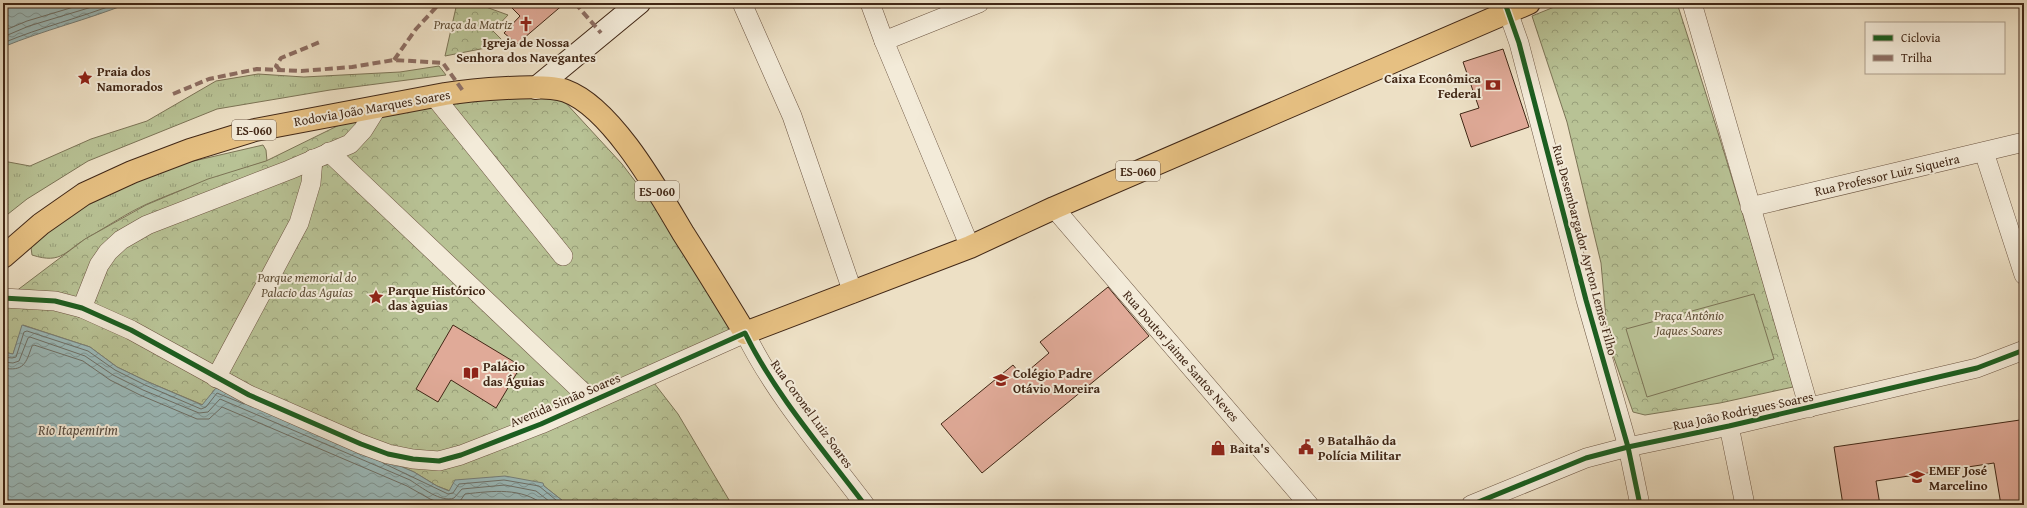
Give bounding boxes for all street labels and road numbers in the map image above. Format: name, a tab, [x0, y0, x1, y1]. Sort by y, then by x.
street label: Rodovia João Marques Soares	[292, 85, 452, 131]
road number: ES-060	[232, 120, 276, 140]
street label: Rua Desembargador Ayrton Lemes Filho	[1548, 143, 1622, 358]
street label: Rua Professor Luiz Siqueira	[1813, 149, 1962, 201]
road number: ES-060	[1116, 161, 1160, 181]
road number: ES-060	[635, 181, 679, 201]
street label: Rua Doutor Jaime Santos Neves	[1118, 286, 1244, 426]
street label: Rua Coronel Luiz Soares	[766, 356, 858, 472]
street label: Avenida Simão Soares	[507, 368, 623, 432]
street label: Rua João Rodrigues Soares	[1671, 387, 1815, 435]

